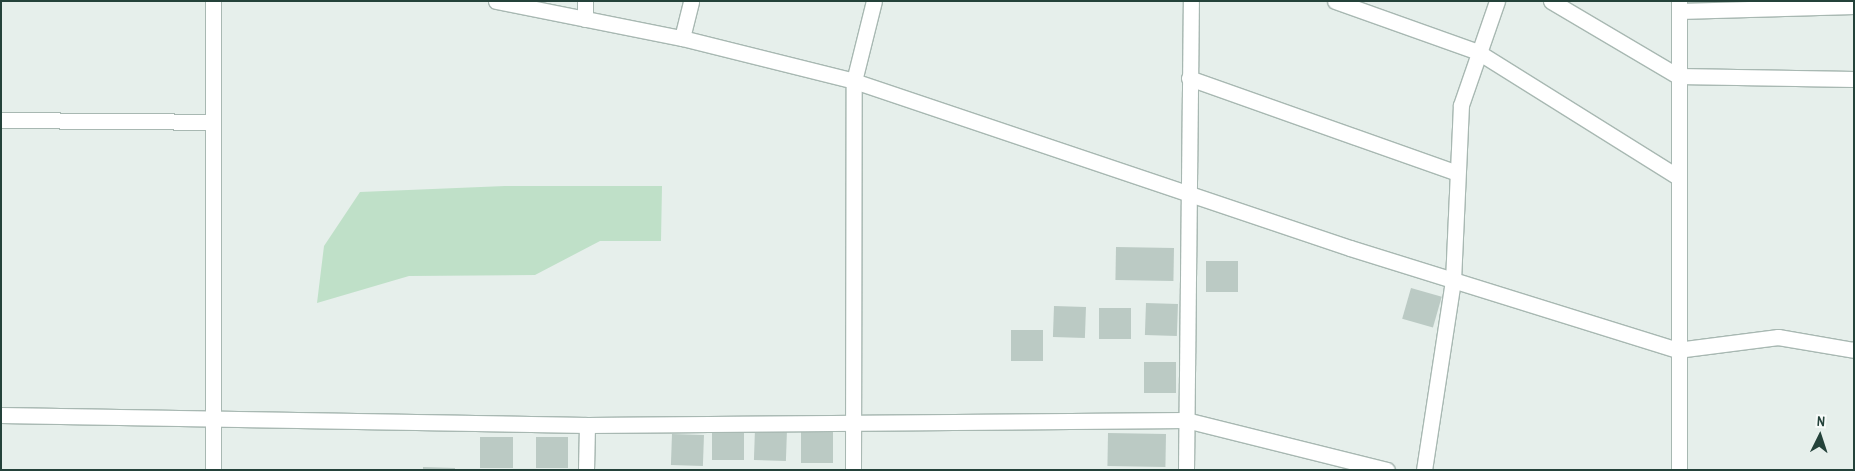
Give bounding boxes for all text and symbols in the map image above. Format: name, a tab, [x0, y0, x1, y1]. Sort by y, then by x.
north arrow	[1795, 411, 1845, 461]
text: N	[1816, 412, 1826, 430]

